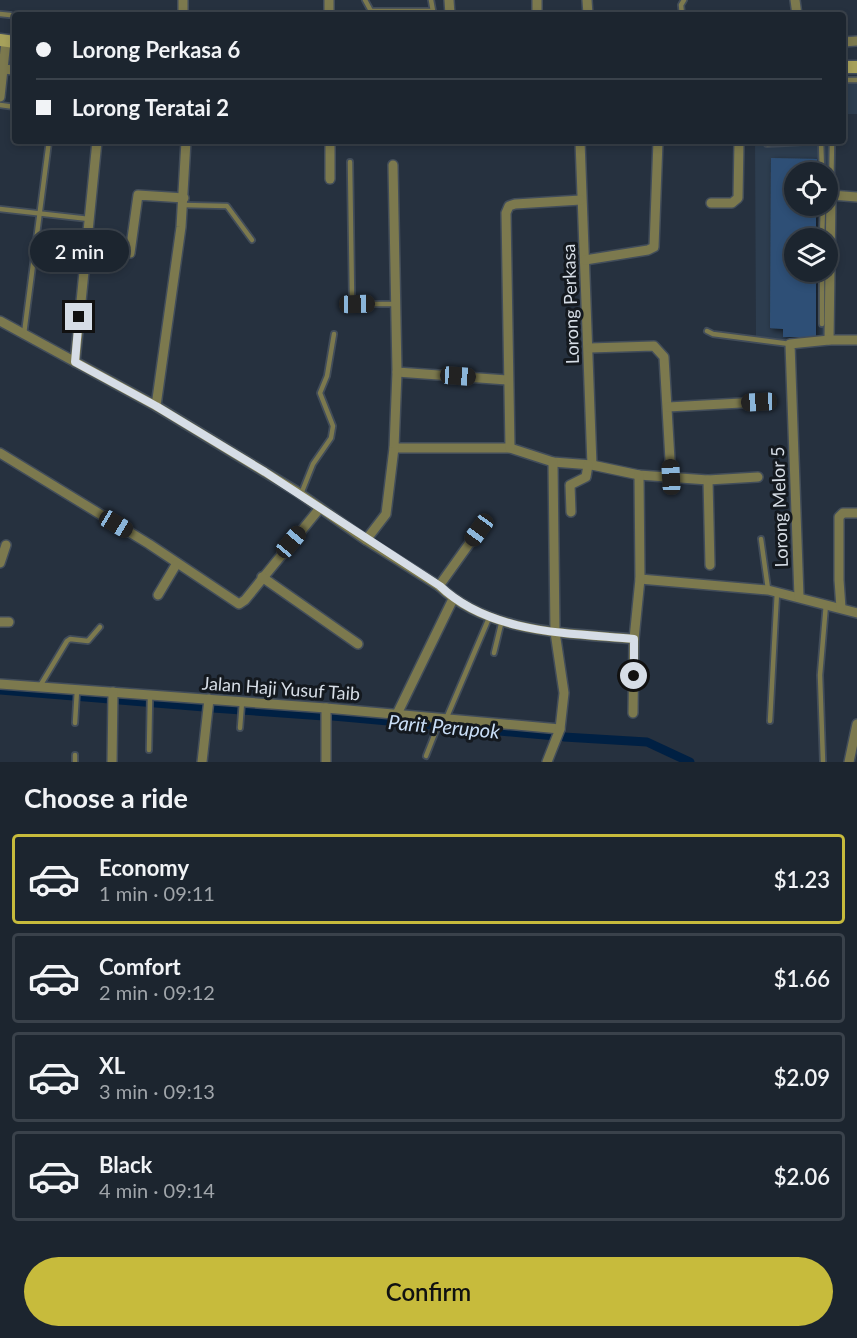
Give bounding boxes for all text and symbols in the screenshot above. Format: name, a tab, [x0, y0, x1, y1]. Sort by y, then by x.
text: Lorong Perkasa 6	[72, 36, 240, 63]
text: Lorong Teratai 2	[72, 94, 229, 121]
map controls	[784, 162, 838, 282]
button: locate	[784, 162, 838, 216]
button: layers	[784, 228, 838, 282]
callout: 2 min	[29, 230, 128, 272]
text: 2 min	[55, 239, 104, 263]
street label: Lorong Perkasa	[557, 243, 583, 365]
car	[339, 295, 375, 313]
route end	[65, 303, 92, 330]
car	[439, 366, 477, 386]
car	[741, 392, 777, 412]
street label: Lorong Melor 5	[766, 446, 792, 568]
car	[661, 459, 681, 495]
car	[96, 507, 136, 541]
car	[461, 510, 497, 550]
car	[273, 522, 309, 562]
route start	[620, 662, 647, 689]
street label: Jalan Haji Yusuf Taib	[201, 671, 361, 705]
water label: Parit Perupok	[387, 709, 501, 743]
text: Choose a ride	[24, 781, 188, 814]
icon: car	[27, 852, 81, 906]
text: Economy	[99, 854, 189, 881]
text: $1.23	[774, 866, 830, 893]
text: 1 min · 09:11	[99, 881, 215, 905]
icon: car	[27, 951, 81, 1005]
text: Comfort	[99, 953, 181, 980]
text: $1.66	[774, 965, 830, 992]
text: 2 min · 09:12	[99, 980, 215, 1004]
icon: car	[27, 1050, 81, 1104]
text: XL	[99, 1052, 125, 1079]
text: $2.09	[774, 1064, 830, 1091]
text: 3 min · 09:13	[99, 1079, 215, 1103]
icon: car	[27, 1149, 81, 1203]
text: Black	[99, 1151, 152, 1178]
text: $2.06	[774, 1163, 830, 1190]
text: 4 min · 09:14	[99, 1178, 215, 1202]
button: Confirm	[24, 1257, 833, 1326]

